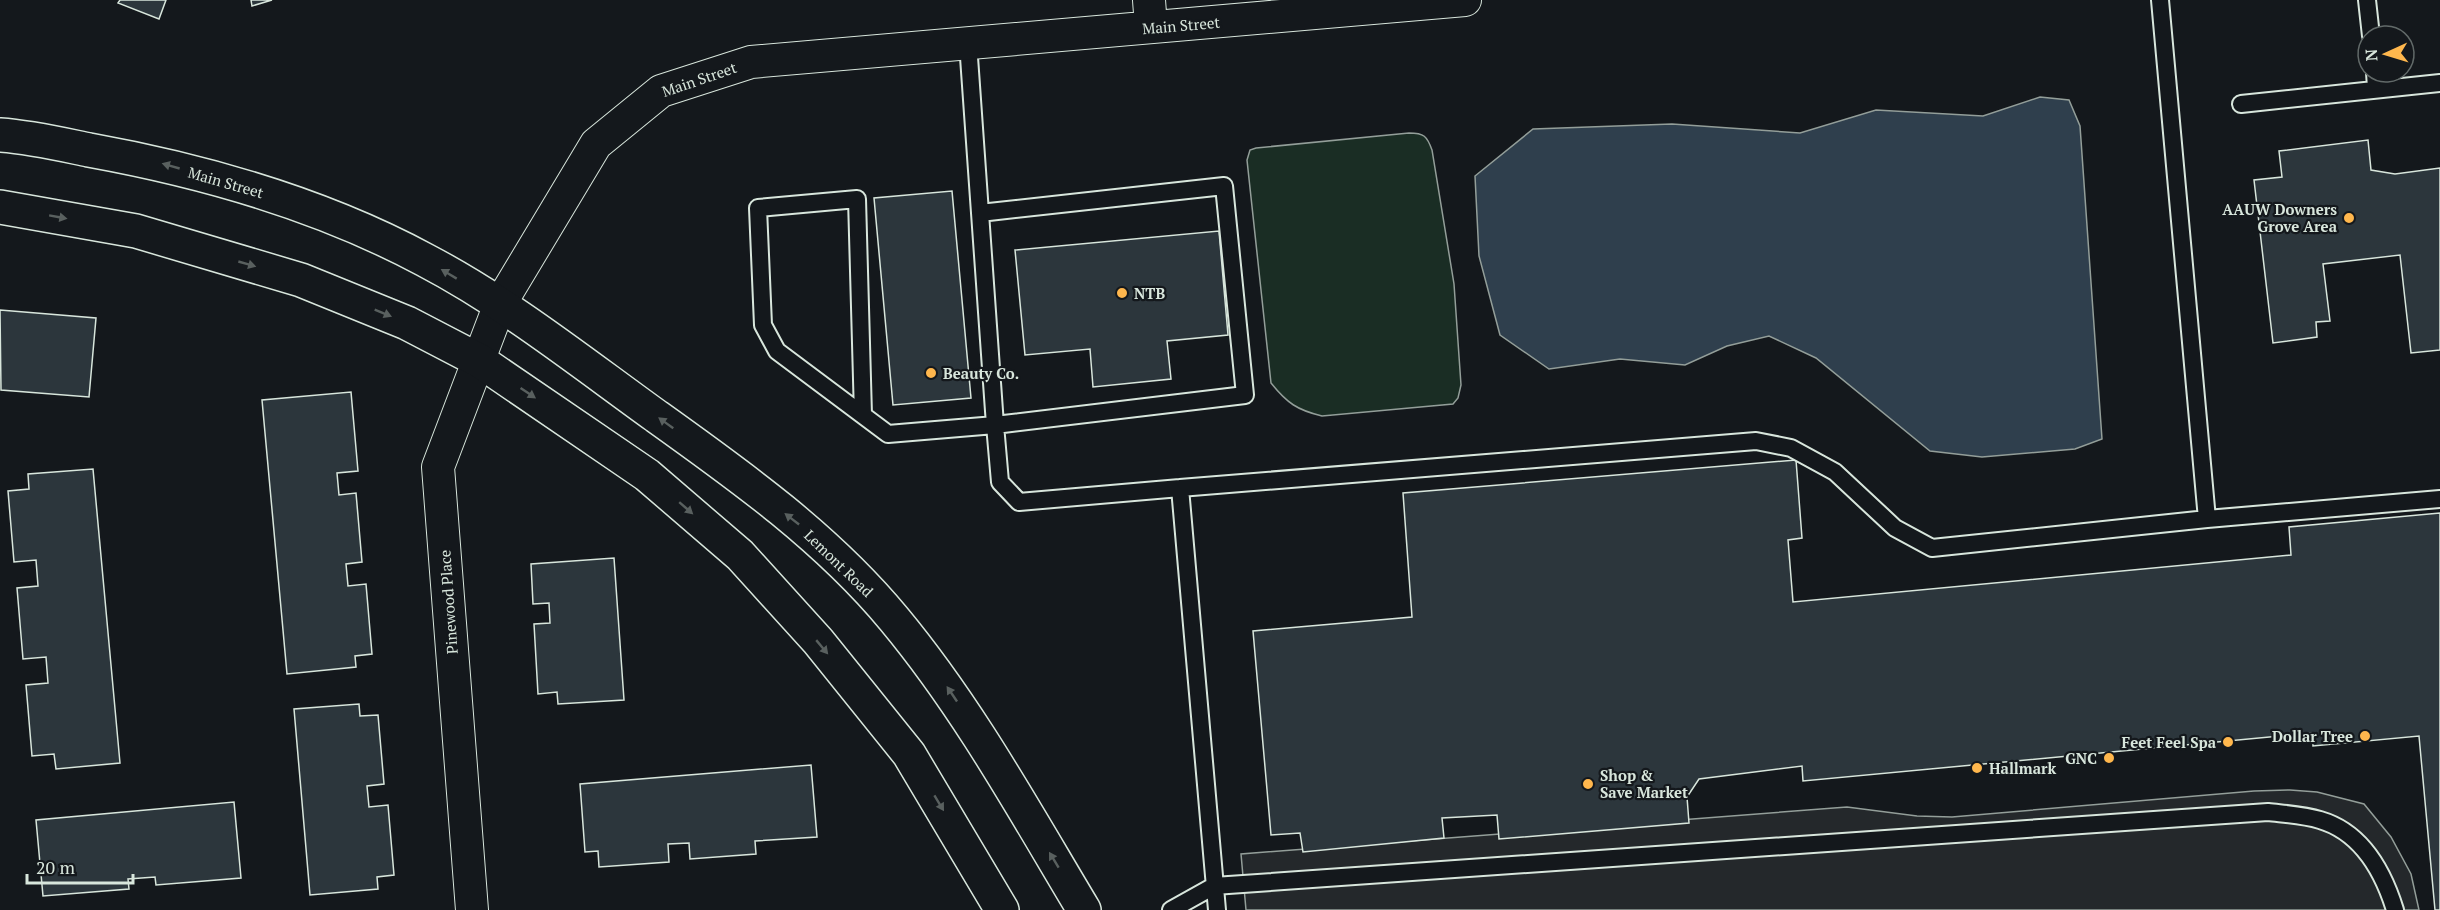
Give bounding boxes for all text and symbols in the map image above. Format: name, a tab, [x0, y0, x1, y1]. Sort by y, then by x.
street label: Main Street	[1141, 12, 1221, 38]
north arrow	[2356, 24, 2416, 84]
text: N	[2360, 48, 2382, 62]
street label: Main Street	[659, 57, 739, 101]
one-way arrow	[162, 161, 180, 170]
street label: Main Street	[186, 162, 267, 202]
place label: AAUW Downers Grove Area	[2222, 199, 2338, 236]
marker: AAUW Downers Grove Area	[2342, 211, 2356, 225]
one-way arrow	[48, 213, 67, 222]
one-way arrow	[238, 260, 256, 269]
one-way arrow	[441, 268, 457, 279]
place label: NTB	[1134, 283, 1165, 303]
marker: NTB	[1115, 286, 1129, 300]
one-way arrow	[375, 308, 393, 318]
place label: Beauty Co.	[943, 363, 1019, 383]
marker: Beauty Co.	[924, 366, 938, 380]
one-way arrow	[520, 388, 537, 399]
one-way arrow	[659, 417, 675, 429]
one-way arrow	[678, 501, 693, 514]
one-way arrow	[785, 514, 800, 526]
street label: Lemont Road	[800, 525, 878, 601]
street label: Pinewood Place	[434, 549, 462, 655]
one-way arrow	[816, 639, 829, 655]
one-way arrow	[946, 686, 958, 702]
place label: Dollar Tree	[2272, 726, 2353, 746]
marker: Dollar Tree	[2358, 729, 2372, 743]
place label: Feet Feel Spa	[2122, 732, 2217, 752]
marker: Feet Feel Spa	[2221, 735, 2235, 749]
place label: GNC	[2065, 748, 2097, 768]
marker: GNC	[2102, 751, 2116, 765]
place label: Hallmark	[1989, 758, 2057, 778]
marker: Hallmark	[1970, 761, 1984, 775]
place label: Shop & Save Market	[1600, 765, 1688, 802]
marker: Shop & Save Market	[1581, 777, 1595, 791]
one-way arrow	[933, 795, 944, 811]
scale bar	[27, 847, 134, 885]
one-way arrow	[1048, 852, 1059, 868]
text: 20 m	[36, 855, 76, 879]

